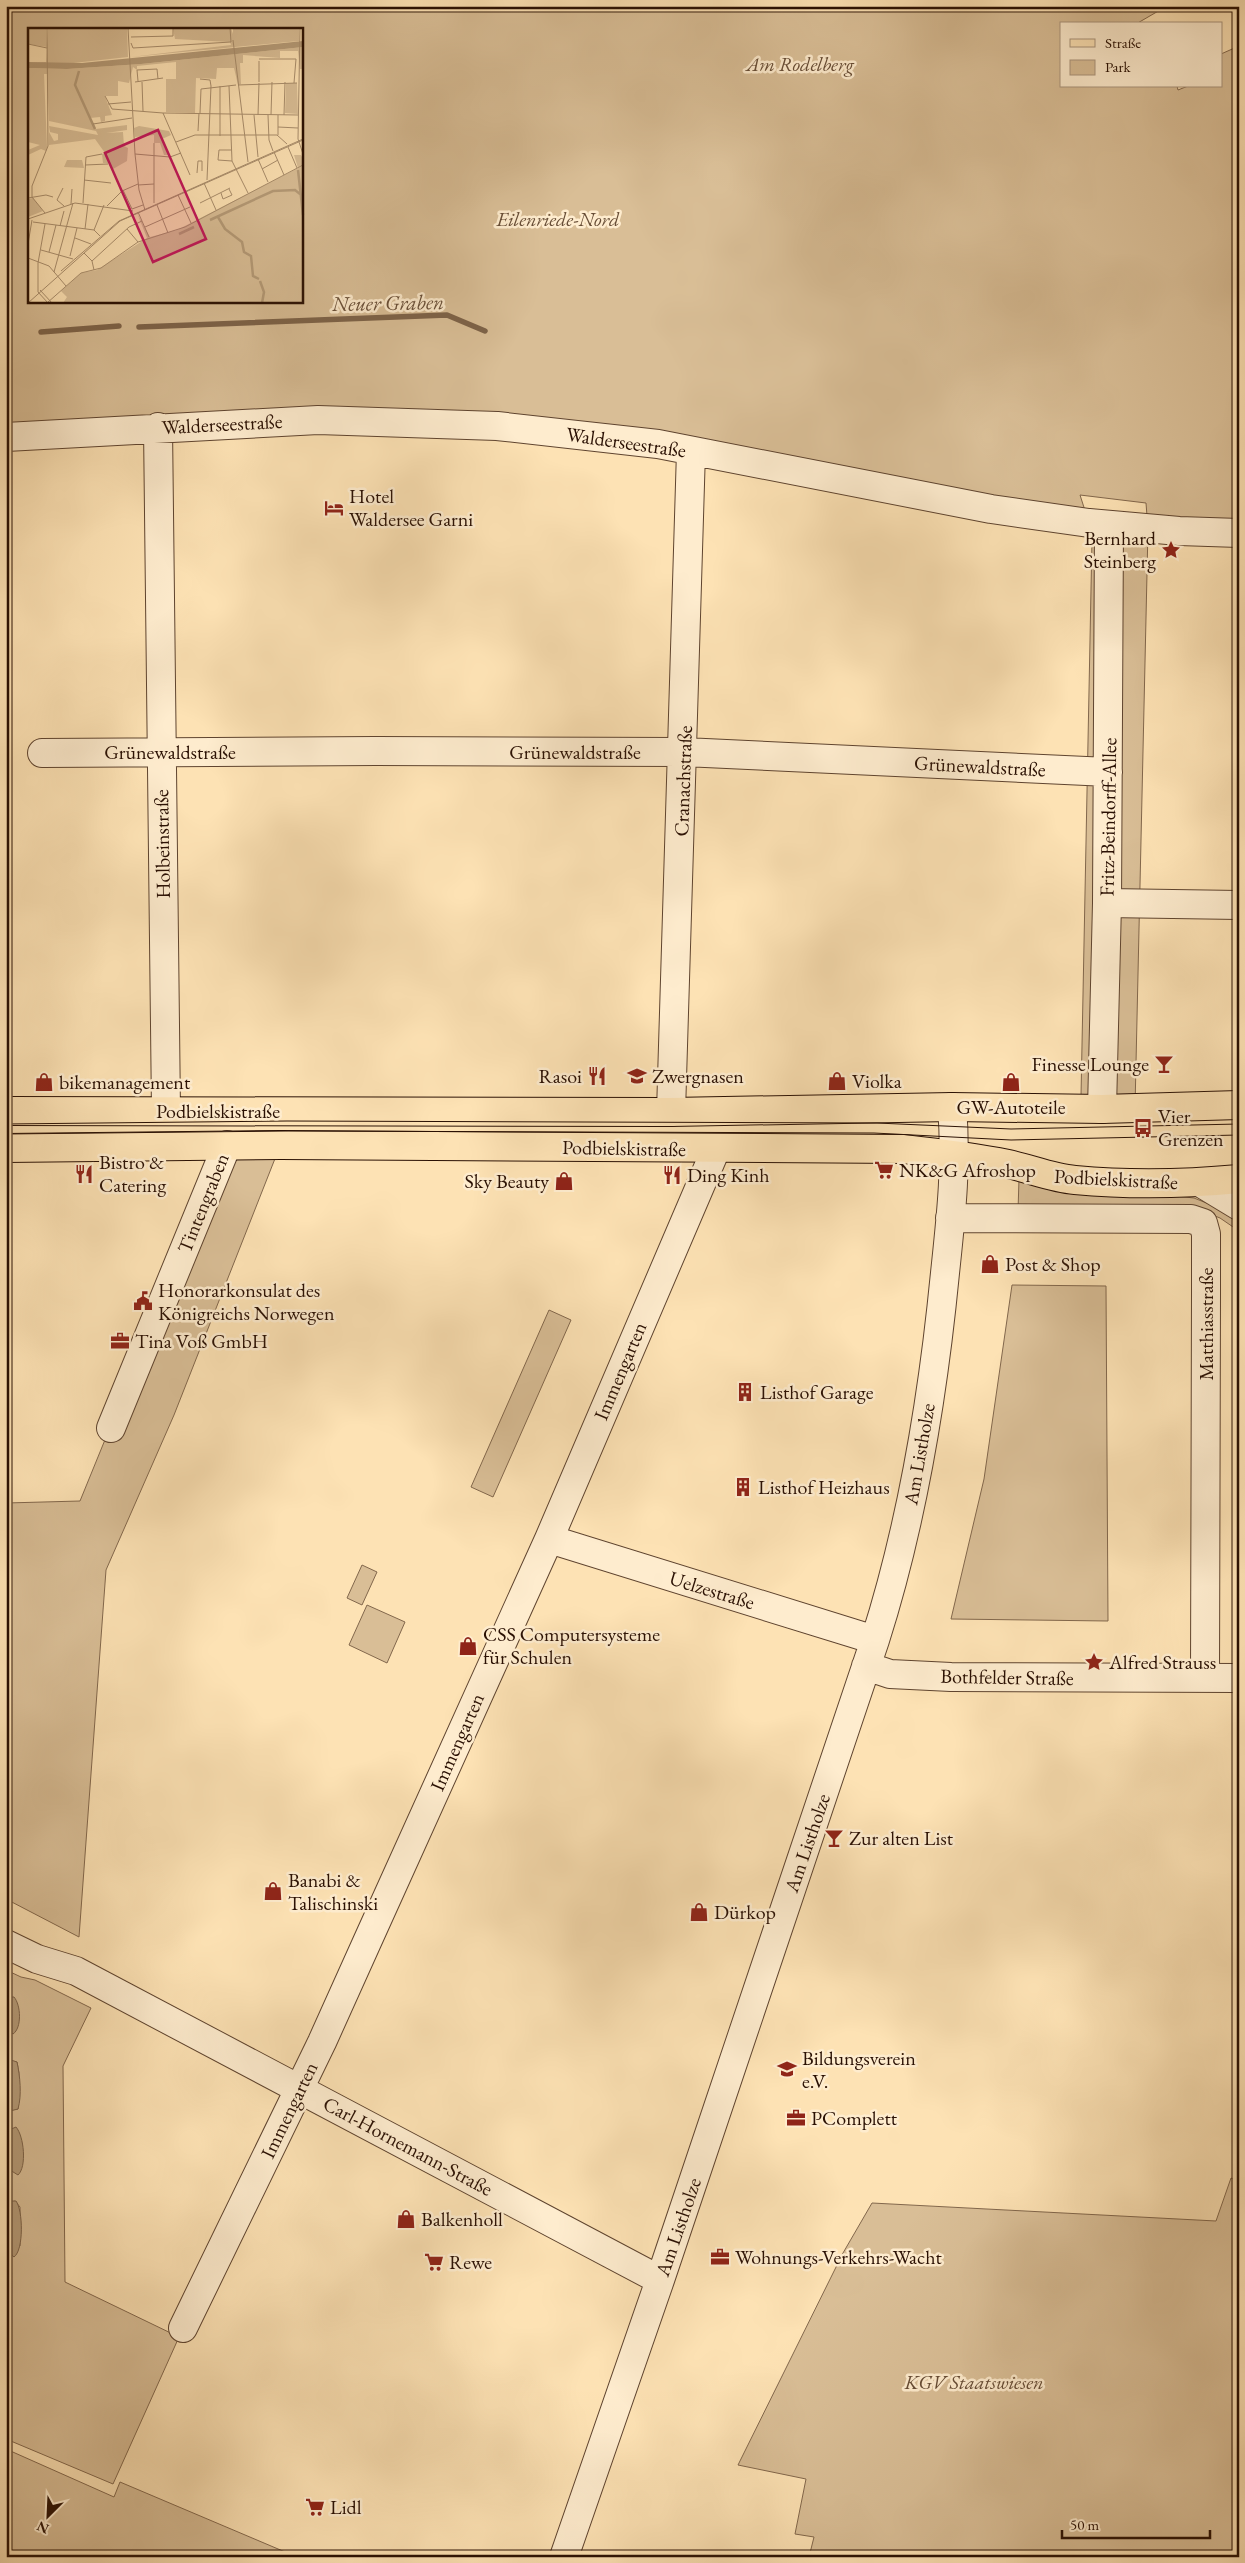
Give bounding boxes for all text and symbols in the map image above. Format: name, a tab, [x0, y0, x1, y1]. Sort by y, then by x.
legend	[1060, 22, 1222, 88]
inset map	[28, 28, 302, 302]
text: Straße	[1105, 33, 1141, 52]
park label: Am Rodelberg	[744, 51, 855, 77]
text: Park	[1105, 57, 1132, 76]
park label: Eilenriede-Nord	[496, 206, 620, 232]
water label: Neuer Graben	[331, 288, 444, 317]
street label: Walderseestraße	[161, 408, 283, 440]
street label: Walderseestraße	[564, 421, 688, 463]
place label: Hotel Waldersee Garni	[349, 483, 473, 532]
hotel icon: Hotel Waldersee Garni	[323, 497, 345, 519]
place label: Bernhard Steinberg	[1084, 525, 1157, 574]
place icon: Bernhard Steinberg	[1160, 539, 1182, 561]
street label: Cranachstraße	[668, 725, 698, 837]
street label: Fritz-Beindorff-Allee	[1094, 737, 1122, 897]
street label: Grünewaldstraße	[104, 739, 236, 765]
street label: Grünewaldstraße	[509, 739, 641, 765]
street label: Grünewaldstraße	[914, 750, 1047, 782]
street label: Holbeinstraße	[148, 789, 176, 899]
place label: Finesse Lounge	[1032, 1051, 1149, 1077]
bar icon: Finesse Lounge	[1153, 1053, 1175, 1075]
place label: Rasoi	[539, 1063, 582, 1089]
place label: Zwergnasen	[652, 1063, 744, 1089]
restaurant icon: Rasoi	[586, 1065, 608, 1087]
school or university icon: Zwergnasen	[626, 1065, 648, 1087]
place label: Violka	[852, 1068, 902, 1094]
place label: bikemanagement	[59, 1069, 191, 1095]
shop icon: Violka	[826, 1070, 848, 1092]
shop icon: bikemanagement	[33, 1071, 55, 1093]
shop icon: GW-Autoteile	[1000, 1071, 1022, 1093]
place label: GW-Autoteile	[956, 1094, 1066, 1120]
street label: Podbielskistraße	[156, 1098, 280, 1124]
place label: Vier Grenzen	[1158, 1103, 1224, 1152]
bus stop icon: Vier Grenzen	[1132, 1117, 1154, 1139]
street label: Podbielskistraße	[562, 1134, 686, 1162]
place label: Bistro & Catering	[99, 1149, 166, 1198]
street label: Tintengraben	[171, 1149, 235, 1257]
place label: NK&G Afroshop	[899, 1157, 1036, 1183]
supermarket icon: NK&G Afroshop	[873, 1159, 895, 1181]
place label: Ding Kinh	[687, 1162, 770, 1188]
restaurant icon: Bistro & Catering	[73, 1163, 95, 1185]
street label: Podbielskistraße	[1053, 1163, 1179, 1195]
restaurant icon: Ding Kinh	[661, 1164, 683, 1186]
place label: Sky Beauty	[464, 1168, 549, 1194]
shop icon: Sky Beauty	[553, 1170, 575, 1192]
place label: Post & Shop	[1005, 1251, 1101, 1277]
shop icon: Post & Shop	[979, 1253, 1001, 1275]
street label: Matthiasstraße	[1193, 1267, 1219, 1381]
place label: Honorarkonsulat des Königreichs Norwegen	[158, 1277, 335, 1326]
public building icon: Honorarkonsulat des Königreichs Norwegen	[132, 1290, 154, 1312]
street label: Immengarten	[588, 1318, 653, 1424]
place label: Tina Voß GmbH	[135, 1328, 268, 1354]
office icon: Tina Voß GmbH	[109, 1330, 131, 1352]
place label: Listhof Garage	[760, 1379, 874, 1405]
building icon: Listhof Garage	[734, 1381, 756, 1403]
street label: Am Listholze	[897, 1401, 941, 1508]
place label: Listhof Heizhaus	[758, 1474, 890, 1500]
building icon: Listhof Heizhaus	[732, 1476, 754, 1498]
street label: Uelzestraße	[666, 1565, 758, 1615]
place label: CSS Computersysteme für Schulen	[483, 1621, 660, 1670]
shop icon: CSS Computersysteme für Schulen	[457, 1635, 479, 1657]
place label: Alfred Strauss	[1108, 1649, 1216, 1675]
place icon: Alfred Strauss	[1083, 1651, 1105, 1673]
street label: Bothfelder Straße	[940, 1663, 1074, 1691]
street label: Immengarten	[424, 1689, 490, 1795]
street label: Am Listholze	[778, 1790, 836, 1897]
place label: Zur alten List	[849, 1825, 954, 1851]
bar icon: Zur alten List	[823, 1827, 845, 1849]
place label: Banabi & Talischinski	[288, 1867, 378, 1916]
shop icon: Banabi & Talischinski	[262, 1880, 284, 1902]
place label: Dürkop	[714, 1899, 776, 1925]
shop icon: Dürkop	[688, 1901, 710, 1923]
place label: Bildungsverein e.V.	[802, 2045, 916, 2094]
street label: Immengarten	[254, 2057, 324, 2163]
school or university icon: Bildungsverein e.V.	[776, 2058, 798, 2080]
street label: Carl-Hornemann-Straße	[319, 2090, 498, 2202]
place label: PComplett	[811, 2105, 898, 2131]
office icon: PComplett	[785, 2107, 807, 2129]
street label: Am Listholze	[649, 2174, 707, 2281]
place label: Balkenholl	[421, 2206, 503, 2232]
shop icon: Balkenholl	[395, 2208, 417, 2230]
place label: Wohnungs-Verkehrs-Wacht	[735, 2244, 942, 2270]
office icon: Wohnungs-Verkehrs-Wacht	[709, 2246, 731, 2268]
place label: Rewe	[449, 2249, 492, 2275]
supermarket icon: Rewe	[423, 2251, 445, 2273]
park label: KGV Staatswiesen	[903, 2369, 1044, 2395]
north arrow	[22, 2490, 72, 2540]
place label: Lidl	[330, 2494, 362, 2520]
supermarket icon: Lidl	[304, 2496, 326, 2518]
scale bar	[1062, 2508, 1210, 2540]
text: 50 m	[1070, 2515, 1099, 2534]
text: N	[33, 2517, 52, 2538]

